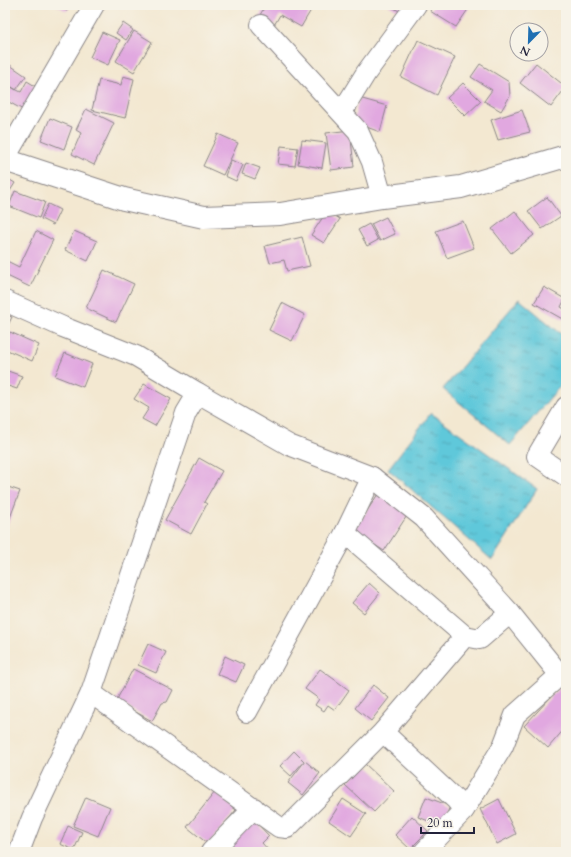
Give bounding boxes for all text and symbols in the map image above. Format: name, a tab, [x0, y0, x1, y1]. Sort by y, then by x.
north arrow	[509, 22, 549, 62]
text: N	[518, 42, 533, 60]
scale bar	[421, 809, 474, 835]
text: 20 m	[427, 815, 454, 831]

